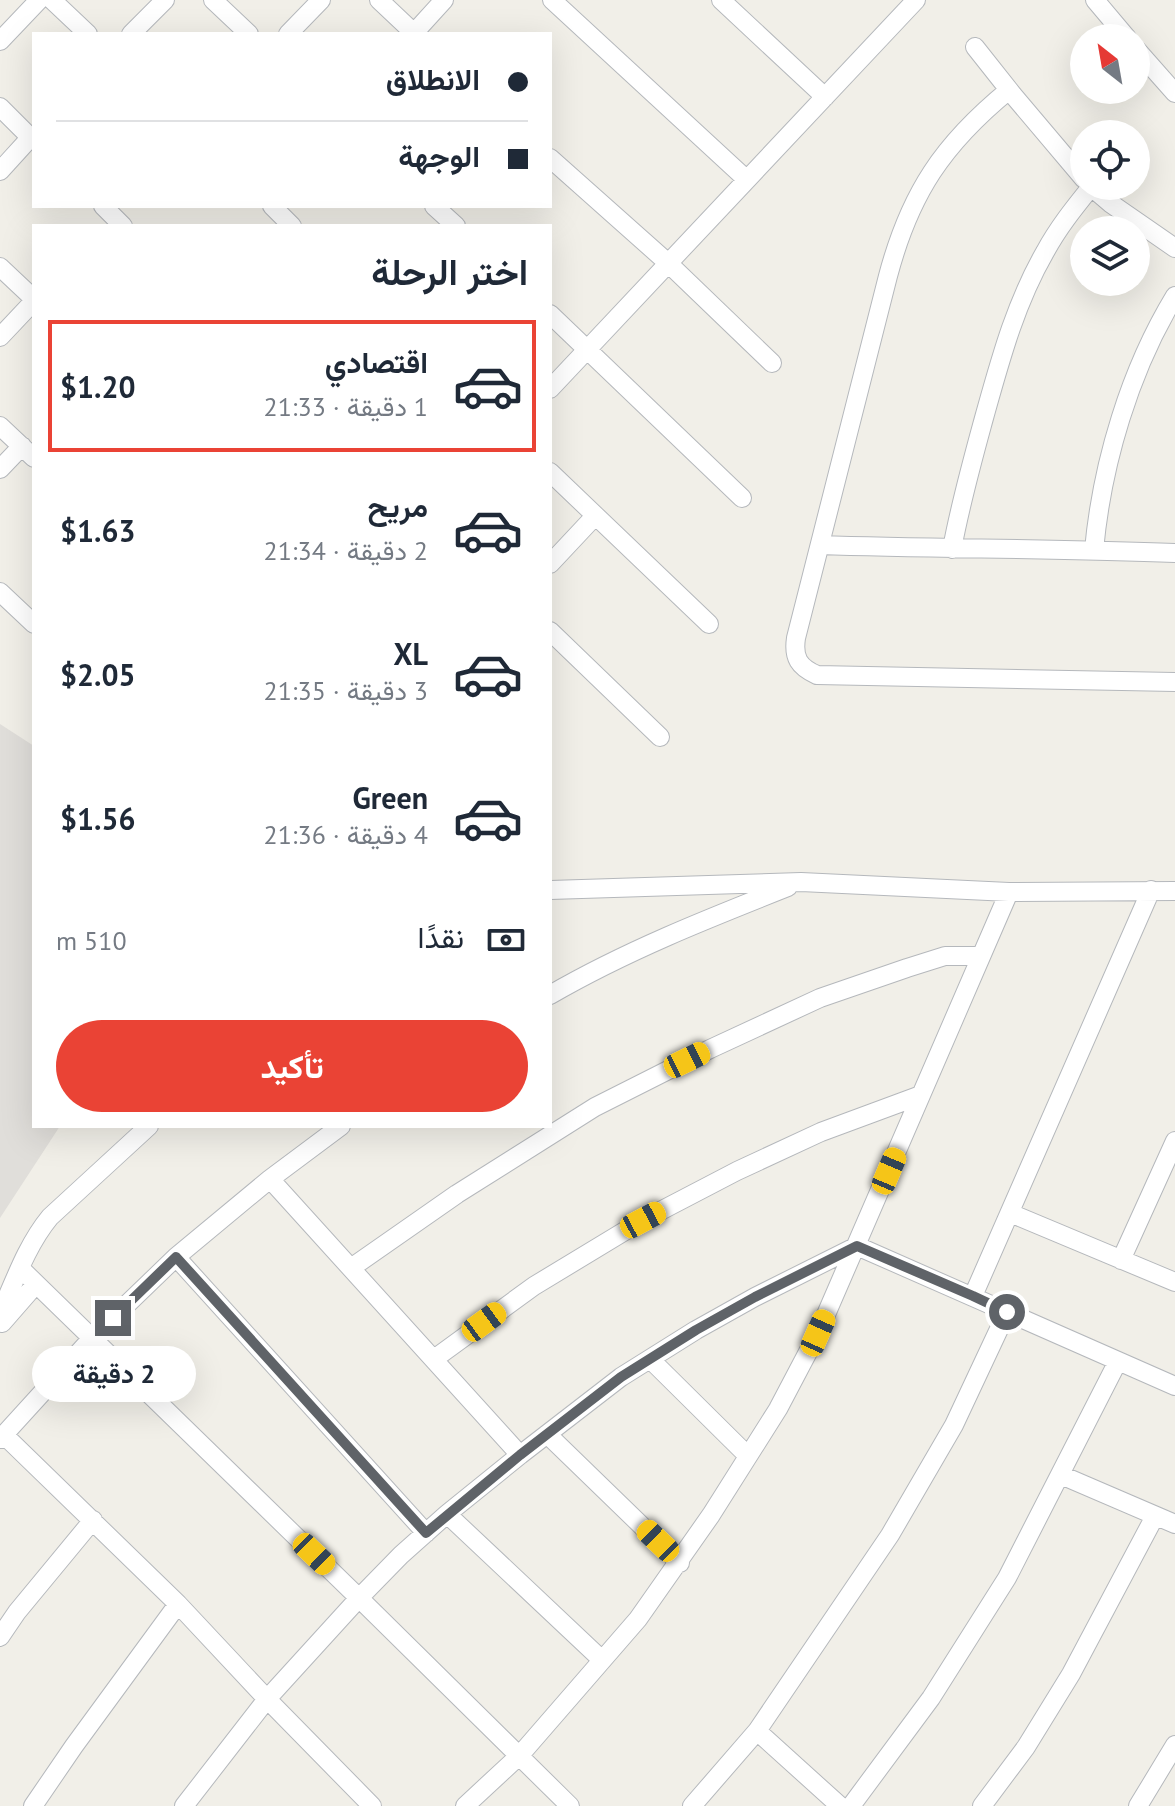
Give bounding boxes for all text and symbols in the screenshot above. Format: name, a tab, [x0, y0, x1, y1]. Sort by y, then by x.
north arrow	[1070, 24, 1150, 104]
map controls	[1070, 24, 1150, 296]
text: الانطلاق	[386, 59, 480, 98]
button: locate	[1070, 120, 1150, 200]
text: الوجهة	[398, 136, 480, 175]
button: layers	[1070, 216, 1150, 296]
text: اختر الرحلة	[371, 248, 528, 295]
text: اقتصادي	[325, 342, 428, 381]
icon: car	[452, 350, 524, 422]
text: $1.20	[60, 367, 135, 406]
text: 1 دقيقة · 21:33	[264, 390, 428, 423]
text: مريح	[368, 486, 428, 525]
icon: car	[452, 494, 524, 566]
text: $1.63	[60, 511, 135, 550]
text: 2 دقيقة · 21:34	[264, 534, 428, 567]
text: XL	[394, 634, 428, 673]
icon: car	[452, 638, 524, 710]
text: $2.05	[60, 655, 135, 694]
text: 3 دقيقة · 21:35	[264, 674, 428, 707]
text: Green	[353, 778, 428, 817]
icon: car	[452, 782, 524, 854]
text: $1.56	[60, 799, 135, 838]
text: 4 دقيقة · 21:36	[264, 818, 428, 851]
text: نقدًا	[418, 917, 464, 956]
icon: cash	[484, 918, 528, 962]
text: 510 m	[56, 924, 127, 957]
button: تأكيد	[56, 1020, 528, 1112]
car	[660, 1039, 714, 1081]
car	[869, 1144, 909, 1198]
car	[616, 1198, 670, 1242]
route start	[989, 1294, 1025, 1330]
car	[458, 1298, 510, 1346]
route end	[95, 1300, 131, 1336]
car	[797, 1306, 839, 1360]
callout: 2 دقيقة	[31, 1346, 195, 1402]
text: 2 دقيقة	[73, 1357, 155, 1390]
car	[632, 1516, 684, 1566]
car	[288, 1529, 340, 1579]

